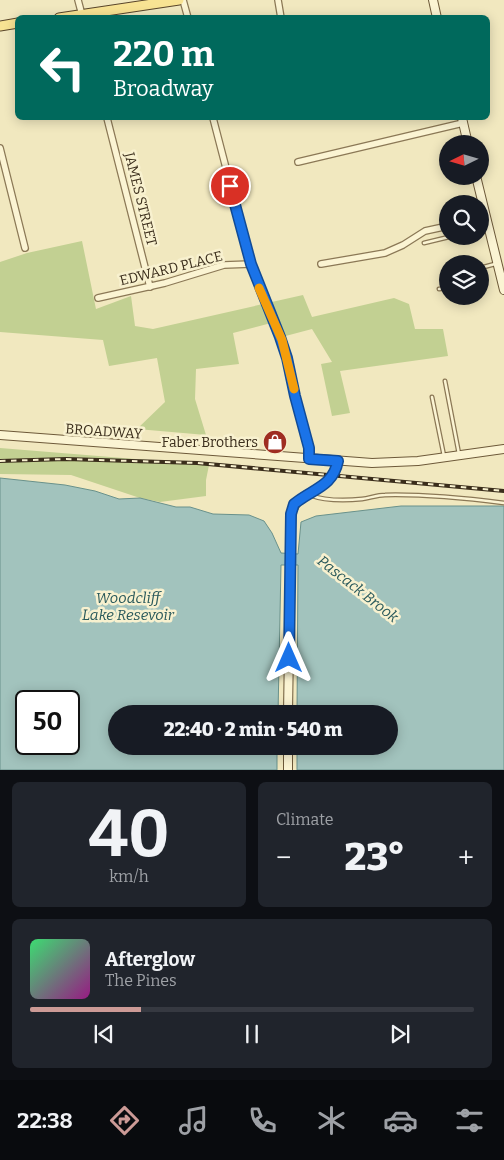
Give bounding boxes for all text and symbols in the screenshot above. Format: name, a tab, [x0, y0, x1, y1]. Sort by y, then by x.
text: 220 m	[113, 33, 214, 75]
icon: left	[30, 35, 95, 100]
text: Broadway	[113, 75, 213, 102]
north arrow	[439, 135, 489, 185]
map controls	[439, 135, 489, 305]
street label: JAMES STREET	[120, 150, 160, 248]
pin	[209, 165, 251, 207]
icon: arrive	[216, 172, 244, 200]
button: search	[439, 195, 489, 245]
street label: EDWARD PLACE	[118, 247, 224, 289]
button: layers	[439, 255, 489, 305]
street label: BROADWAY	[65, 420, 143, 443]
shop icon: Faber Brothers	[262, 429, 288, 455]
place label: Faber Brothers	[161, 434, 258, 451]
water label: Pascack Brook	[314, 552, 403, 627]
water label: Woodcliff Lake Resevoir	[82, 589, 175, 624]
position arrow	[262, 631, 314, 683]
speed limit sign: 50	[15, 690, 80, 755]
text: 22:40 · 2 min · 540 m	[164, 718, 342, 741]
text: 40	[89, 795, 169, 873]
text: Climate	[276, 810, 334, 829]
text: 23°	[345, 834, 405, 880]
text: −	[276, 841, 291, 874]
text: +	[458, 841, 474, 874]
text: km/h	[109, 867, 149, 886]
text: Afterglow	[105, 948, 195, 971]
text: The Pines	[105, 971, 177, 990]
icon: previous	[90, 1020, 118, 1048]
icon: pause	[238, 1020, 266, 1048]
icon: next	[386, 1020, 414, 1048]
icon: directions	[107, 1103, 142, 1138]
icon: music	[176, 1103, 211, 1138]
icon: phone	[245, 1103, 280, 1138]
icon: climate	[314, 1103, 349, 1138]
icon: car	[383, 1103, 418, 1138]
icon: filters	[452, 1103, 487, 1138]
text: 22:38	[17, 1107, 73, 1134]

